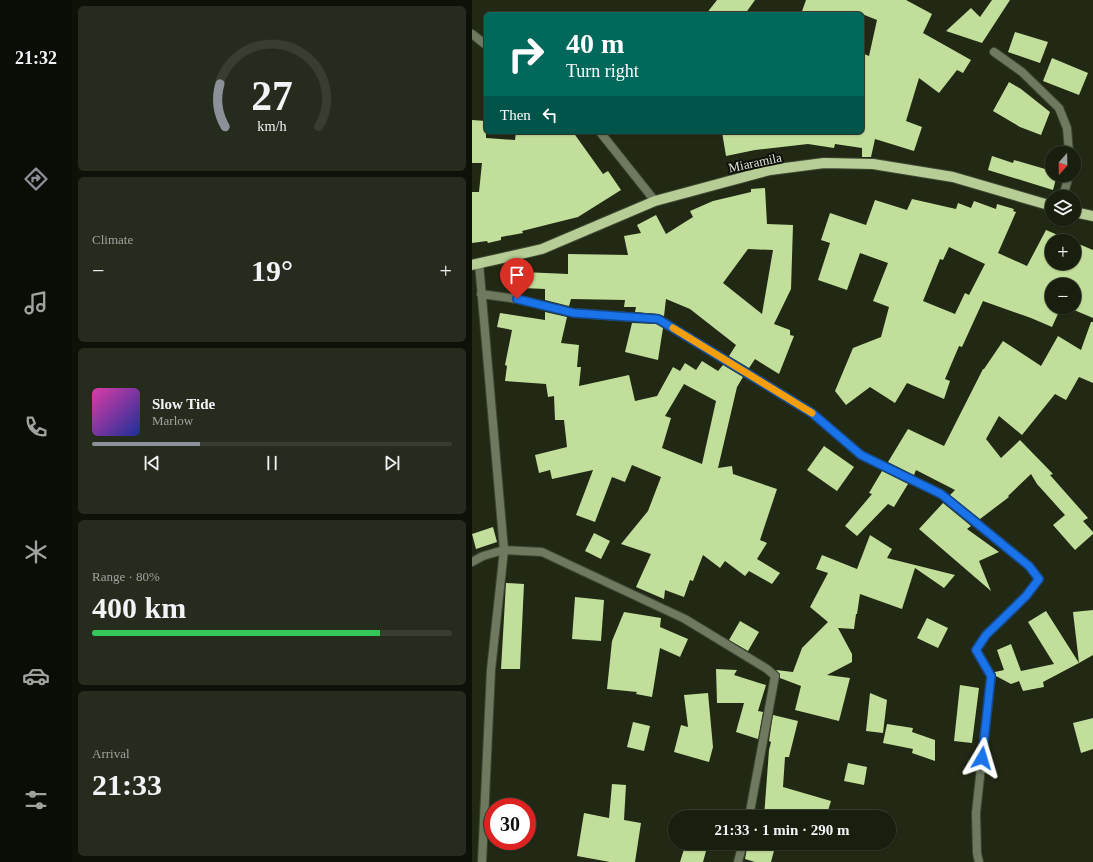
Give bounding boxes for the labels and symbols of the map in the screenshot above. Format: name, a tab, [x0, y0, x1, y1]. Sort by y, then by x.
north arrow	[1045, 146, 1081, 182]
street label: Miaramila	[727, 149, 783, 175]
pin	[500, 258, 534, 299]
position arrow	[961, 737, 1003, 779]
speed limit sign: 30	[484, 798, 536, 850]

